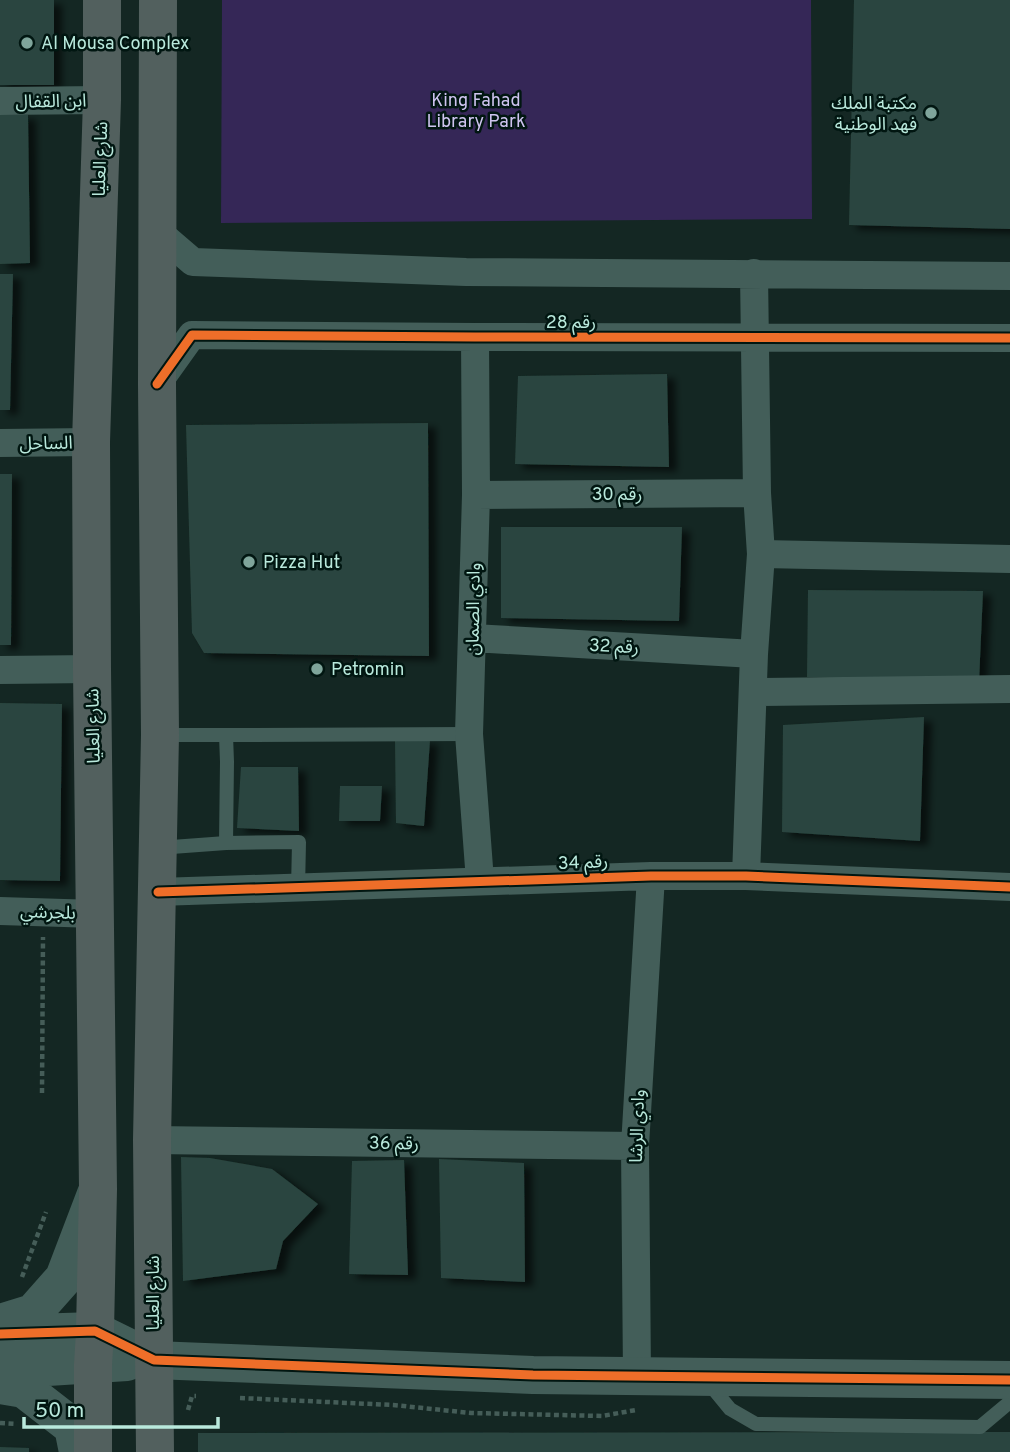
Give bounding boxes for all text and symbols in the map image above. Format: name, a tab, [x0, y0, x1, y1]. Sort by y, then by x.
place label: Al Mousa Complex	[41, 33, 189, 56]
marker: Al Mousa Complex	[19, 35, 35, 51]
street label: ابن القفال	[15, 90, 87, 115]
park label: King Fahad Library Park	[426, 90, 526, 134]
place label: مكتبة الملك فهد الوطنية	[831, 93, 917, 137]
marker: مكتبة الملك فهد الوطنية	[923, 105, 939, 121]
street label: شارع العليا	[89, 121, 115, 197]
street label: رقم 28	[546, 312, 596, 335]
street label: الساحل	[19, 433, 73, 456]
street label: رقم 30	[592, 484, 642, 507]
place label: Pizza Hut	[263, 552, 340, 575]
marker: Pizza Hut	[241, 554, 257, 570]
street label: وادي الصمان	[462, 562, 487, 656]
street label: رقم 32	[588, 635, 639, 660]
place label: Petromin	[331, 659, 404, 682]
marker: Petromin	[309, 661, 325, 677]
street label: شارع العليا	[82, 688, 108, 764]
street label: رقم 34	[557, 851, 609, 876]
street label: بلجرشي	[20, 901, 76, 926]
street label: وادي الرشا	[626, 1089, 651, 1163]
street label: رقم 36	[369, 1133, 419, 1156]
street label: شارع العليا	[143, 1255, 167, 1331]
scale bar	[24, 1386, 219, 1430]
text: 50 m	[35, 1398, 84, 1425]

